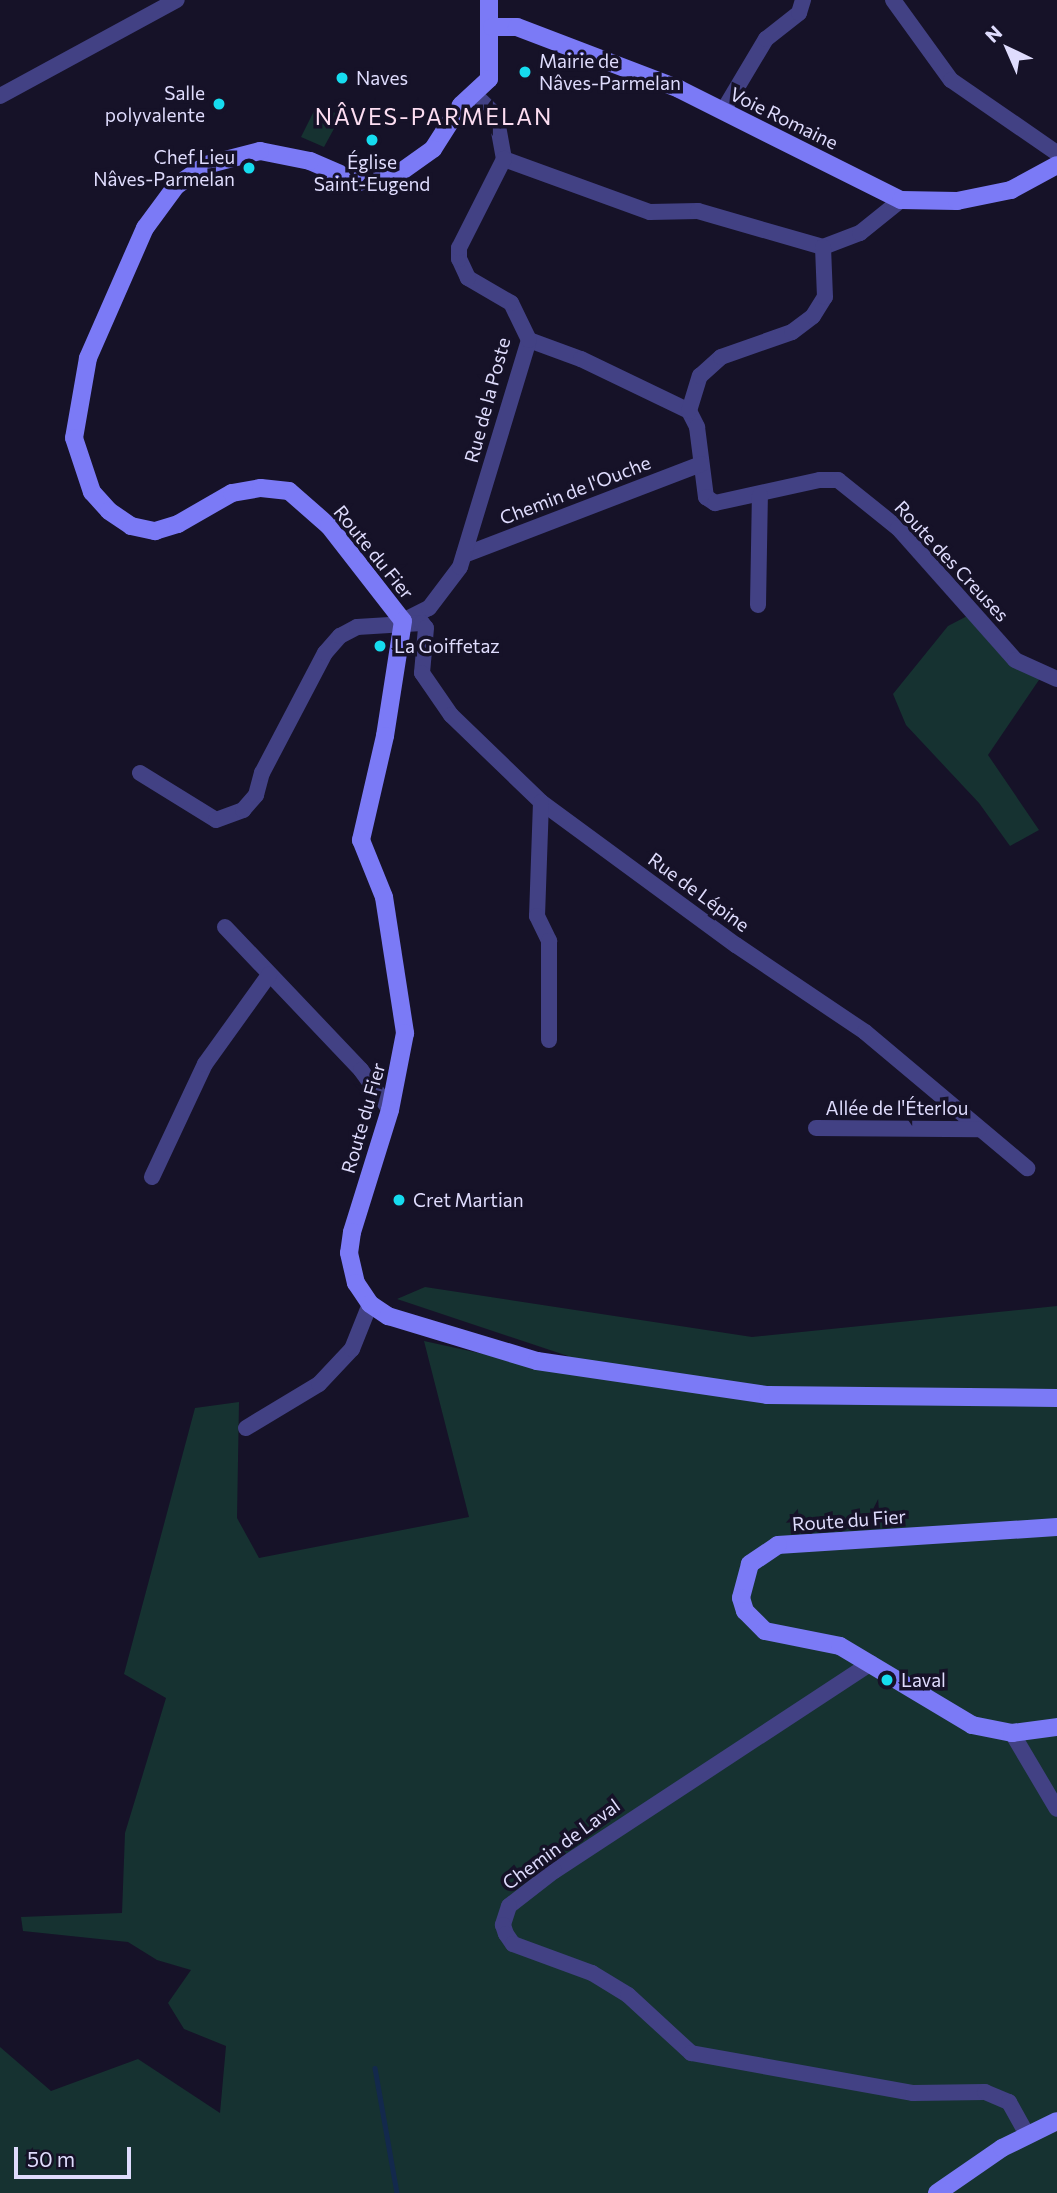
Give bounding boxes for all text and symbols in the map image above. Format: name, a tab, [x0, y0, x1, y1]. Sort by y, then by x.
north arrow	[973, 14, 1043, 84]
text: N	[980, 20, 1006, 47]
place label: Mairie de Nâves-Parmelan	[539, 50, 681, 94]
marker: Mairie de Nâves-Parmelan	[517, 64, 533, 80]
place label: Naves	[356, 67, 408, 89]
marker: Naves	[334, 70, 350, 86]
place label: Salle polyvalente	[105, 82, 205, 126]
street label: Voie Romaine	[726, 82, 842, 154]
marker: Salle polyvalente	[211, 96, 227, 112]
district label: NÂVES-PARMELAN	[316, 102, 552, 130]
marker: Église Saint-Eugend	[364, 132, 380, 148]
place label: Chef Lieu Nâves-Parmelan	[93, 146, 235, 190]
place label: Église Saint-Eugend	[314, 151, 430, 195]
marker: Chef Lieu Nâves-Parmelan	[241, 160, 257, 176]
street label: Rue de la Poste	[459, 335, 515, 465]
street label: Chemin de l'Ouche	[496, 451, 654, 529]
street label: Route des Creuses	[890, 496, 1014, 626]
street label: Route du Fier	[329, 501, 419, 603]
place label: La Goiffetaz	[394, 635, 500, 657]
marker: La Goiffetaz	[372, 638, 388, 654]
street label: Rue de Lépine	[644, 848, 754, 936]
street label: Route du Fier	[336, 1060, 390, 1176]
street label: Allée de l'Éterlou	[826, 1097, 968, 1119]
place label: Cret Martian	[413, 1189, 524, 1211]
marker: Cret Martian	[391, 1192, 407, 1208]
street label: Route du Fier	[791, 1505, 907, 1535]
place label: Laval	[901, 1669, 946, 1691]
marker: Laval	[879, 1672, 895, 1688]
street label: Chemin de Laval	[498, 1794, 624, 1894]
scale bar	[18, 2134, 135, 2178]
text: 50 m	[27, 2146, 75, 2171]

